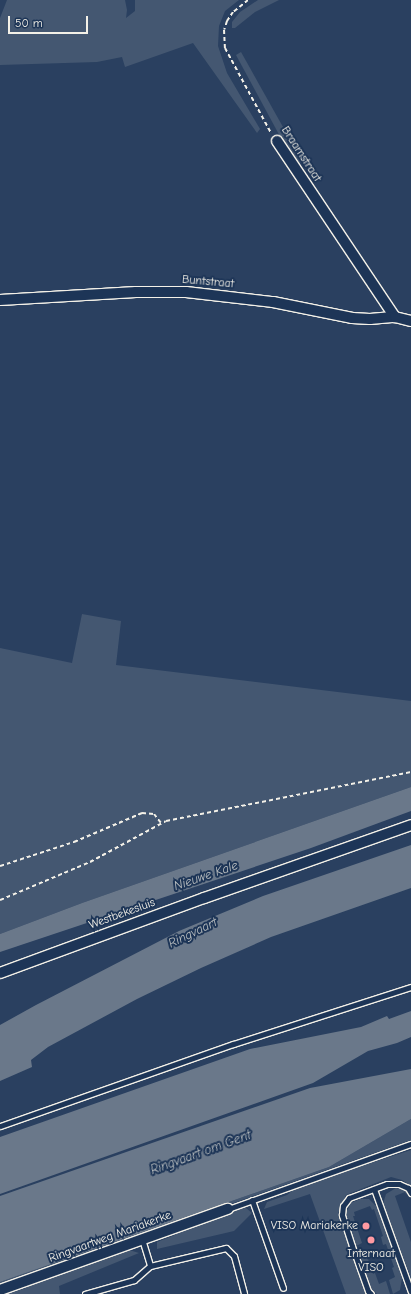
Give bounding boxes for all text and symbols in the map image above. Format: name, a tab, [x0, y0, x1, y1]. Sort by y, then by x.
scale bar	[10, 8, 90, 34]
text: 50 m	[15, 16, 43, 30]
street label: Braamstraat	[278, 124, 324, 184]
street label: Buntstraat	[181, 273, 235, 291]
water label: Nieuwe Kale	[172, 858, 240, 894]
street label: Westbekesluis	[87, 895, 157, 933]
water label: Ringvaart	[166, 914, 220, 952]
water label: Ringvaart om Gent	[148, 1128, 254, 1178]
street label: Ringvaartweg Mariakerke	[47, 1208, 173, 1266]
place label: VISO Mariakerke	[271, 1219, 358, 1233]
marker: VISO Mariakerke	[361, 1221, 371, 1231]
marker: Internaat VISO	[366, 1235, 376, 1245]
place label: Internaat VISO	[347, 1247, 395, 1275]

